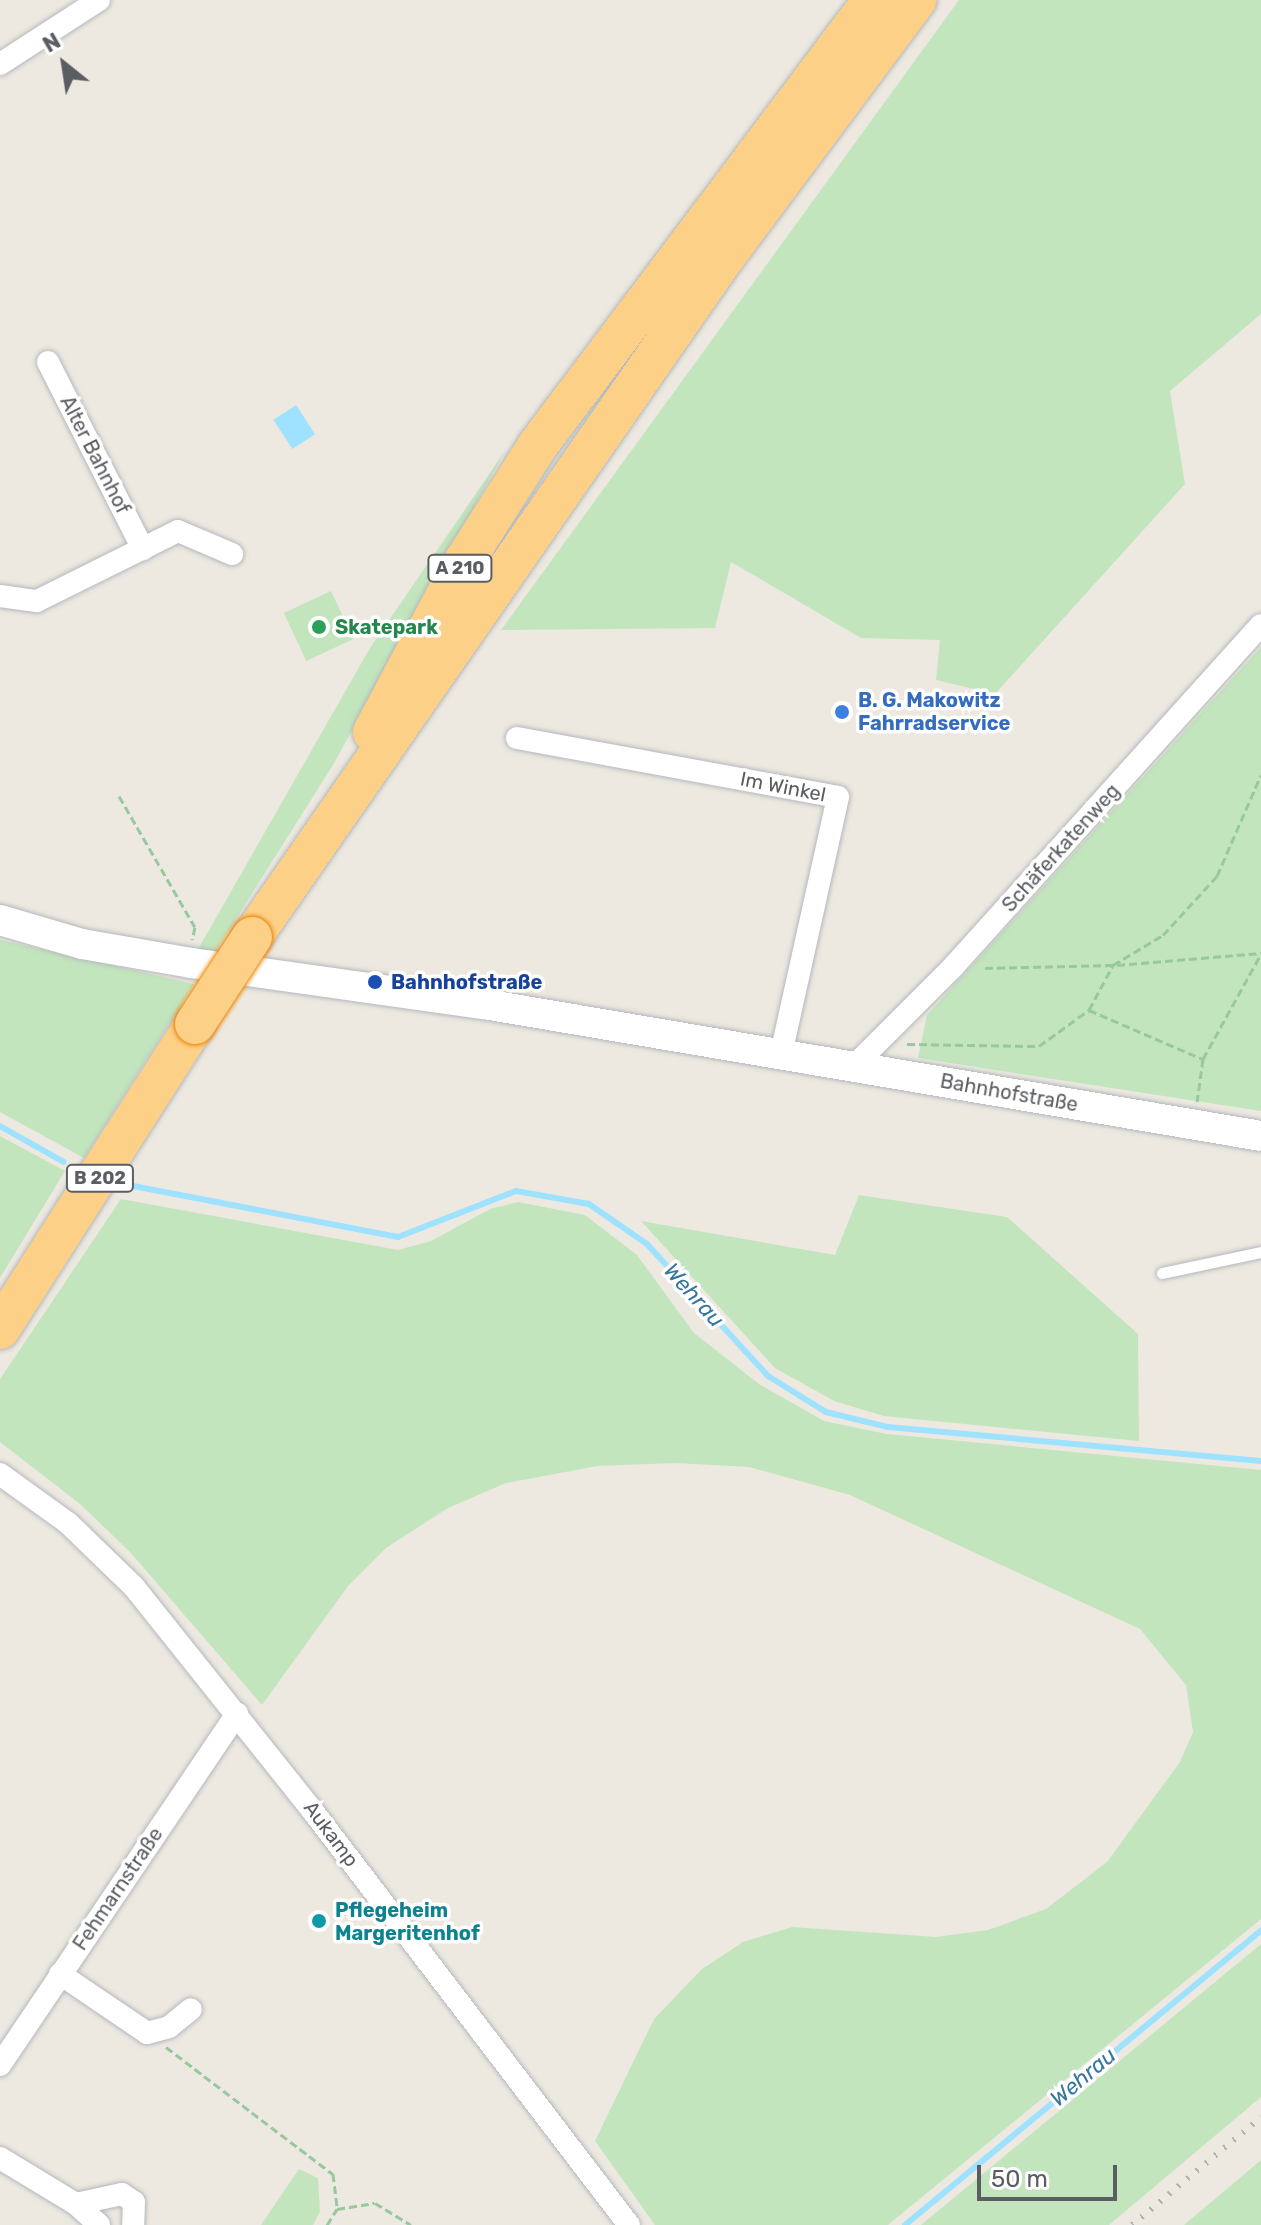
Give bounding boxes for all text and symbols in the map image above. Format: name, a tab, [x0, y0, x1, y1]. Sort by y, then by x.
north arrow	[24, 24, 104, 104]
text: N	[38, 27, 65, 58]
street label: Alter Bahnhof	[55, 392, 135, 518]
road number: A 210	[426, 554, 494, 582]
place label: Skatepark	[335, 615, 438, 639]
marker: Skatepark	[310, 618, 328, 636]
place label: B. G. Makowitz Fahrradservice	[858, 688, 1010, 735]
marker: B. G. Makowitz Fahrradservice	[833, 703, 851, 721]
street label: Im Winkel	[738, 767, 828, 807]
street label: Schäferkatenweg	[997, 779, 1125, 917]
place label: Bahnhofstraße	[391, 970, 542, 994]
marker: Bahnhofstraße	[366, 973, 384, 991]
street label: Bahnhofstraße	[938, 1069, 1080, 1117]
road number: B 202	[64, 1164, 136, 1192]
water label: Wehrau	[658, 1257, 730, 1333]
street label: Aukamp	[298, 1796, 364, 1872]
street label: Fehmarnstraße	[68, 1823, 168, 1955]
place label: Pflegeheim Margeritenhof	[335, 1898, 480, 1945]
marker: Pflegeheim Margeritenhof	[310, 1912, 328, 1930]
water label: Wehrau	[1045, 2042, 1121, 2112]
scale bar	[981, 2149, 1121, 2199]
text: 50 m	[991, 2165, 1048, 2193]

